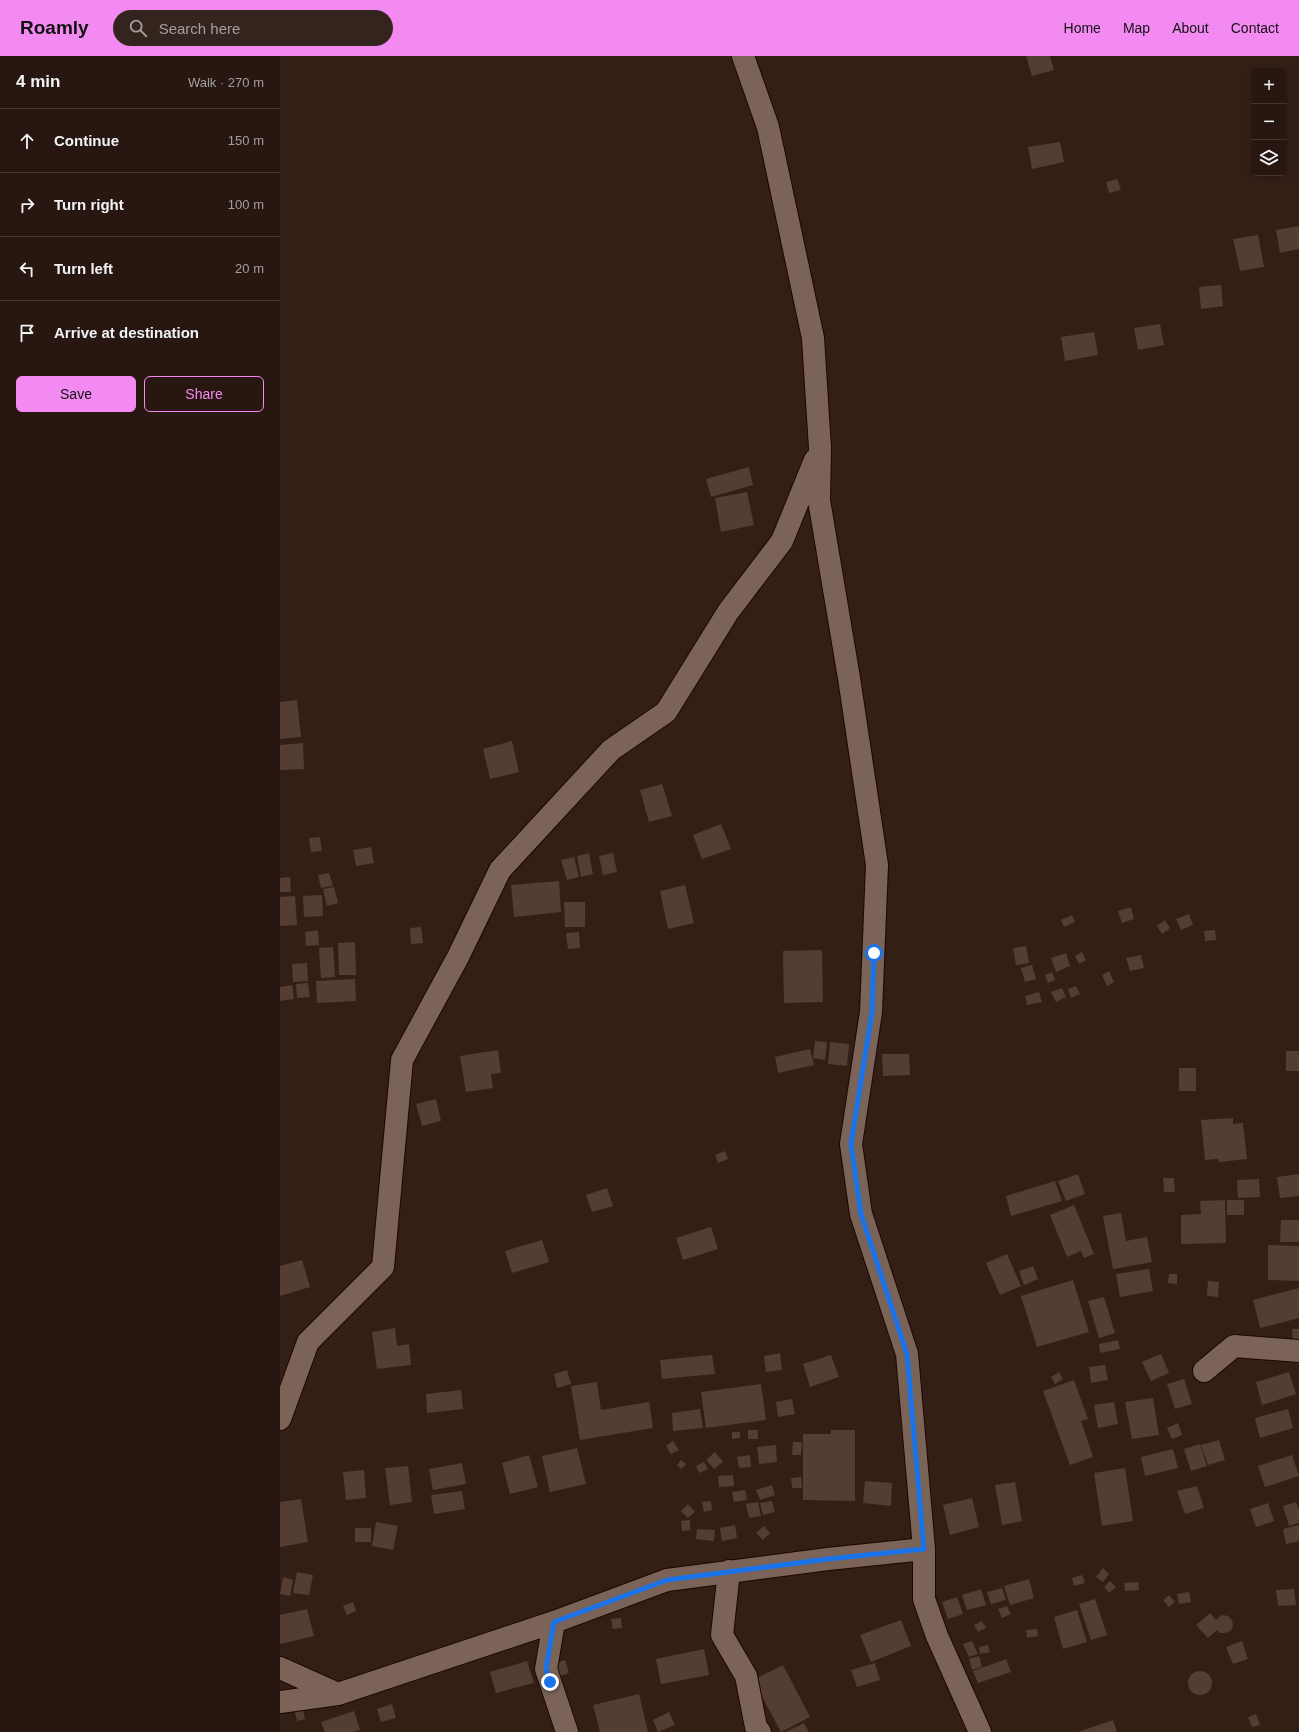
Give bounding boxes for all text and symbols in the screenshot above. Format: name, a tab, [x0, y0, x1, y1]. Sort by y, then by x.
search box	[113, 10, 393, 46]
text: Roamly	[20, 17, 89, 38]
icon: search	[127, 17, 149, 39]
text: Search here	[159, 20, 240, 37]
text: Home	[1064, 20, 1101, 36]
text: Map	[1123, 20, 1150, 36]
text: About	[1172, 20, 1209, 36]
text: Contact	[1231, 20, 1279, 36]
map controls	[1251, 68, 1287, 176]
button: +	[1251, 68, 1287, 104]
text: 4 min	[16, 72, 60, 91]
text: Walk · 270 m	[188, 75, 264, 90]
button: −	[1251, 104, 1287, 140]
icon: ahead	[16, 130, 38, 152]
text: Continue	[54, 132, 119, 149]
text: 150 m	[228, 133, 264, 148]
button: layers	[1251, 140, 1287, 176]
icon: right	[16, 194, 38, 216]
text: Turn right	[54, 196, 124, 213]
text: 100 m	[228, 197, 264, 212]
icon: left	[16, 258, 38, 280]
text: Turn left	[54, 260, 113, 277]
text: 20 m	[235, 261, 264, 276]
icon: arrive	[16, 322, 38, 344]
text: Arrive at destination	[54, 324, 199, 341]
button: Save	[16, 376, 136, 412]
button: Share	[144, 376, 264, 412]
route start	[865, 944, 883, 962]
route end	[541, 1673, 559, 1691]

